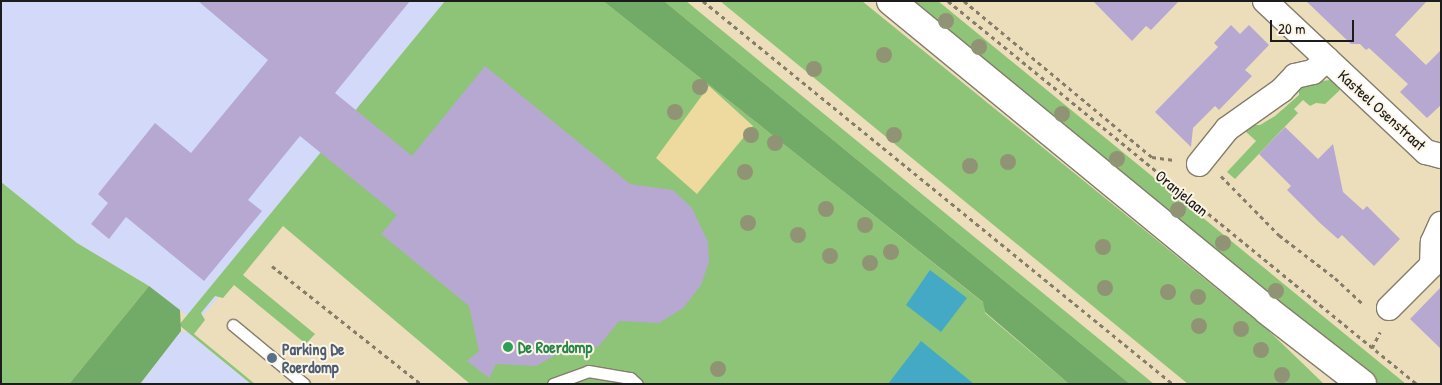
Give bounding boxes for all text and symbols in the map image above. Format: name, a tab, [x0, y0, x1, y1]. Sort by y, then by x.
scale bar	[1272, 10, 1356, 42]
text: 20 m	[1278, 18, 1305, 39]
street label: Kasteel Osenstraat	[1334, 66, 1430, 154]
street label: Oranjelaan	[1152, 166, 1212, 220]
place label: De Roerdomp	[518, 337, 592, 357]
place label: Parking De Roerdomp	[282, 339, 344, 377]
marker: De Roerdomp	[502, 341, 514, 353]
marker: Parking De Roerdomp	[266, 352, 278, 364]

